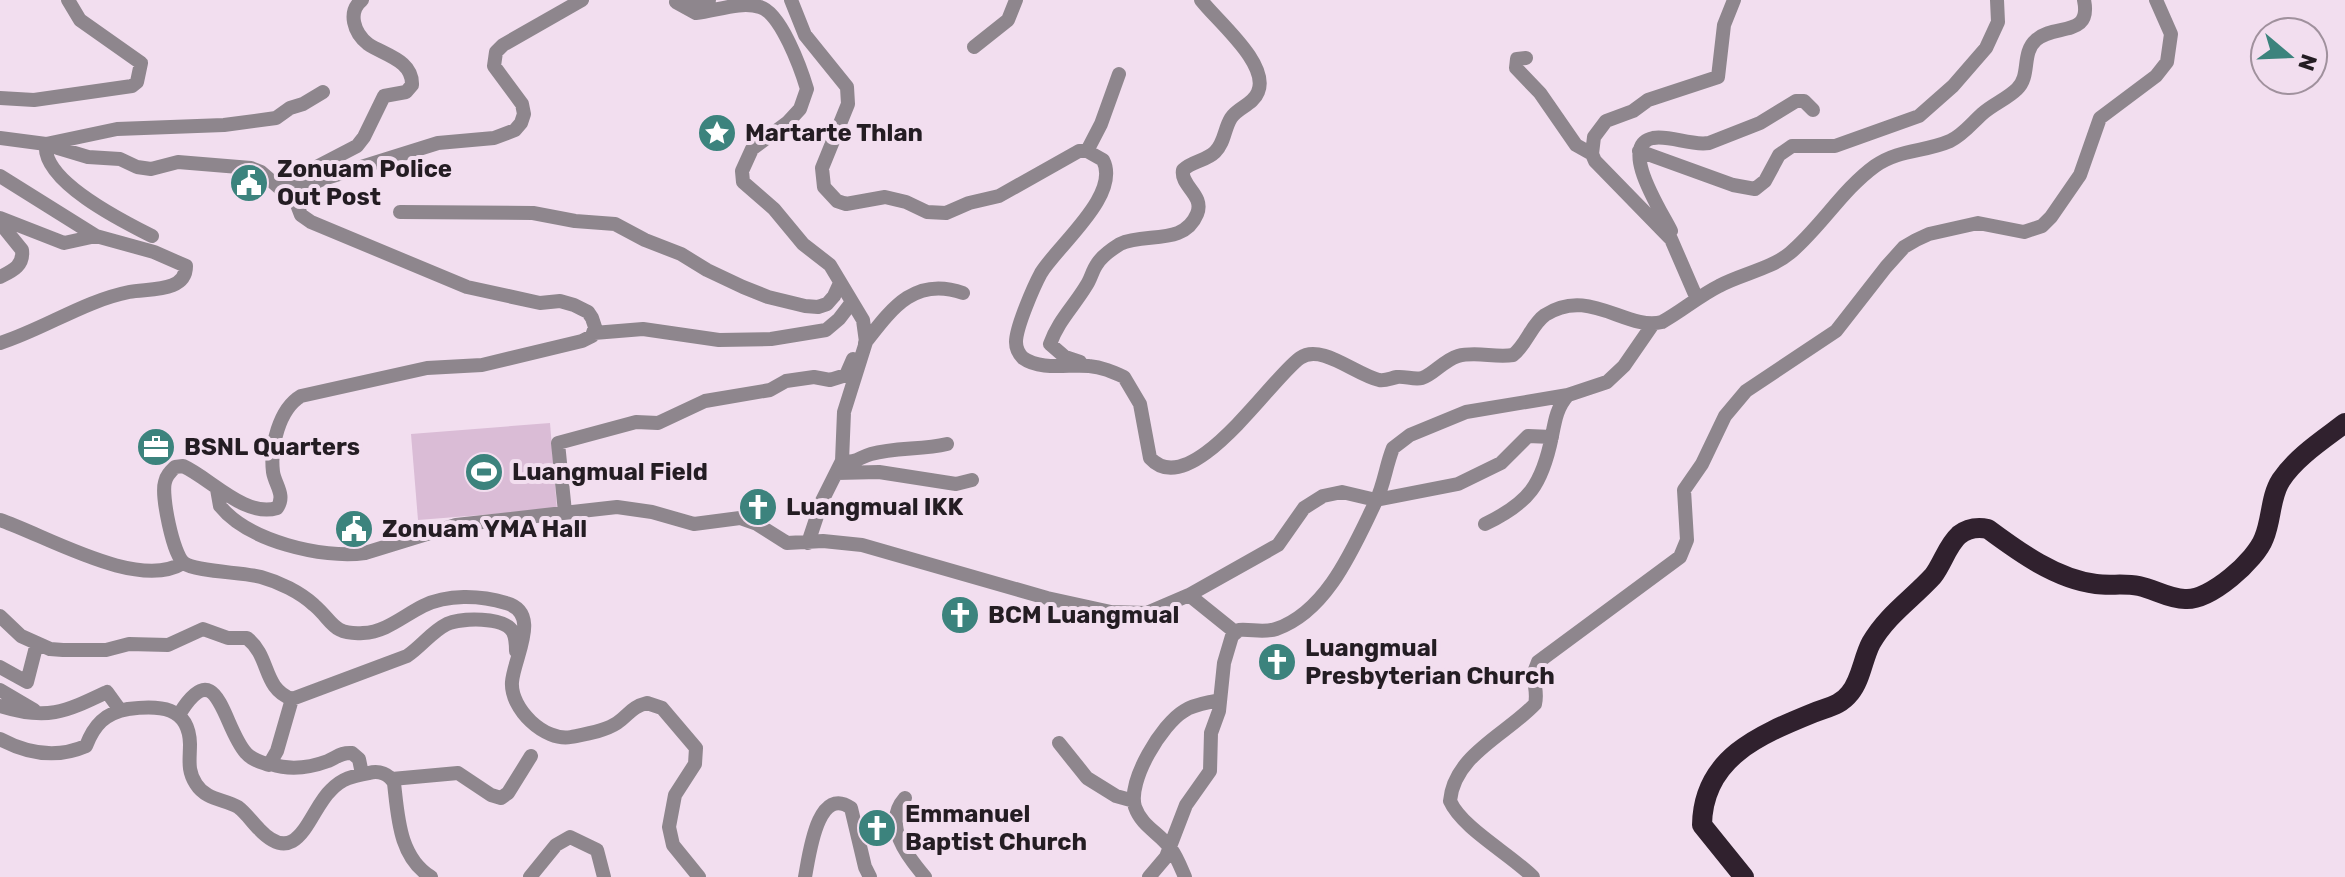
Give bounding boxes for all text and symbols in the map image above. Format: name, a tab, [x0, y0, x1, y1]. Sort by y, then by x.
north arrow	[2249, 16, 2329, 96]
text: N	[2292, 50, 2323, 74]
place icon: Martarte Thlan	[696, 112, 738, 154]
place label: Martarte Thlan	[745, 119, 923, 147]
place label: Zonuam Police Out Post	[277, 155, 452, 211]
public building icon: Zonuam Police Out Post	[228, 162, 270, 204]
office icon: BSNL Quarters	[135, 426, 177, 468]
place label: BSNL Quarters	[184, 433, 360, 461]
sports icon: Luangmual Field	[463, 451, 505, 493]
place label: Luangmual Field	[512, 458, 708, 486]
church icon: Luangmual IKK	[737, 486, 779, 528]
place label: Luangmual IKK	[786, 493, 964, 521]
public building icon: Zonuam YMA Hall	[333, 508, 375, 550]
place label: Zonuam YMA Hall	[382, 515, 587, 543]
church icon: BCM Luangmual	[939, 594, 981, 636]
place label: BCM Luangmual	[988, 601, 1179, 629]
place label: Luangmual Presbyterian Church	[1305, 634, 1555, 690]
church icon: Luangmual Presbyterian Church	[1256, 641, 1298, 683]
place label: Emmanuel Baptist Church	[905, 800, 1087, 856]
church icon: Emmanuel Baptist Church	[856, 807, 898, 849]

